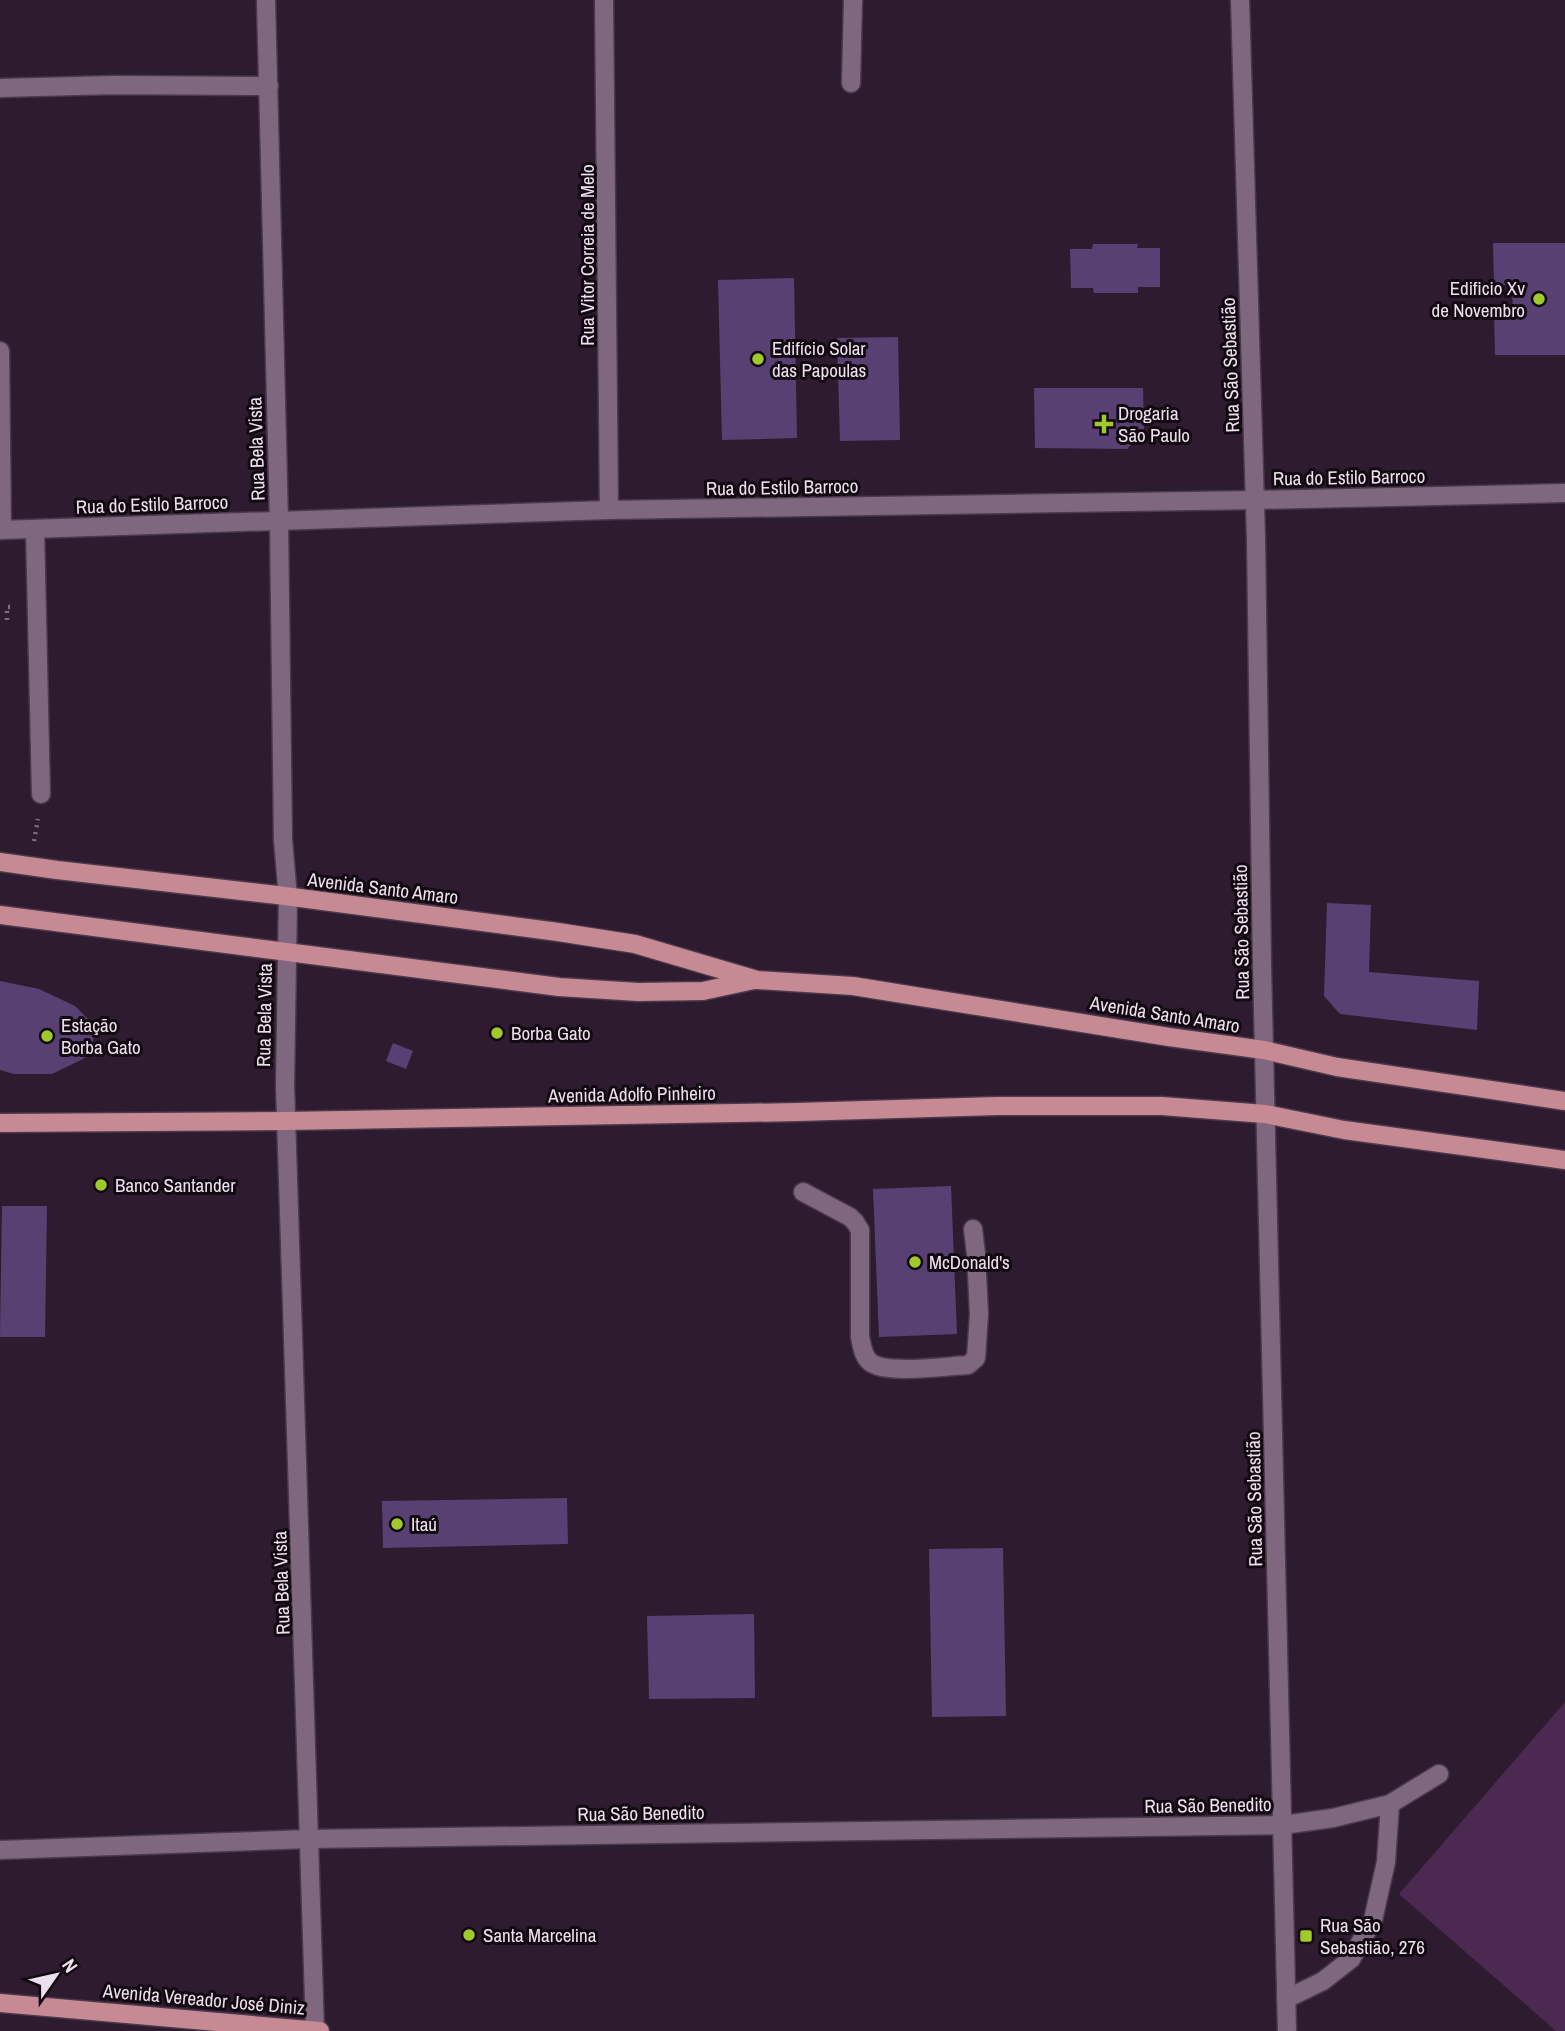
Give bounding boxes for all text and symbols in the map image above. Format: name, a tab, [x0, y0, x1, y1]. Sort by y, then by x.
street label: Rua Vitor Correia de Melo	[574, 164, 600, 346]
place label: Edificio Xv de Novembro	[1431, 275, 1525, 323]
marker: Edificio Xv de Novembro	[1531, 291, 1547, 307]
street label: Rua São Sebastião	[1215, 297, 1245, 433]
place label: Edifício Solar das Papoulas	[772, 335, 867, 383]
marker: Edifício Solar das Papoulas	[750, 351, 766, 367]
street label: Rua Bela Vista	[241, 396, 271, 501]
place label: Drogaria São Paulo	[1118, 400, 1190, 448]
marker: Drogaria São Paulo	[1096, 416, 1112, 432]
street label: Rua do Estilo Barroco	[1273, 463, 1425, 491]
street label: Rua do Estilo Barroco	[706, 473, 858, 501]
street label: Rua do Estilo Barroco	[75, 488, 229, 520]
street label: Rua São Sebastião	[1227, 864, 1255, 1000]
street label: Avenida Santo Amaro	[305, 866, 460, 910]
street label: Rua Bela Vista	[250, 963, 278, 1067]
street label: Avenida Santo Amaro	[1087, 989, 1242, 1039]
place label: Estação Borba Gato	[61, 1012, 141, 1060]
place label: Borba Gato	[511, 1020, 591, 1046]
marker: Borba Gato	[489, 1025, 505, 1041]
marker: Estação Borba Gato	[39, 1028, 55, 1044]
street label: Avenida Adolfo Pinheiro	[547, 1080, 716, 1108]
place label: Banco Santander	[115, 1172, 236, 1198]
marker: Banco Santander	[93, 1177, 109, 1193]
place label: McDonald's	[929, 1249, 1010, 1275]
marker: McDonald's	[907, 1254, 923, 1270]
street label: Rua São Sebastião	[1240, 1431, 1268, 1567]
place label: Itaú	[411, 1511, 437, 1537]
marker: Itaú	[389, 1516, 405, 1532]
street label: Rua Bela Vista	[266, 1530, 296, 1635]
street label: Rua São Benedito	[1144, 1791, 1272, 1819]
street label: Rua São Benedito	[577, 1799, 705, 1827]
place label: Rua São Sebastião, 276	[1320, 1912, 1425, 1960]
place label: Santa Marcelina	[483, 1922, 597, 1948]
marker: Santa Marcelina	[461, 1927, 477, 1943]
marker: Rua São Sebastião, 276	[1298, 1928, 1314, 1944]
north arrow	[21, 1940, 91, 2010]
text: N	[56, 1954, 84, 1977]
street label: Avenida Vereador José Diniz	[101, 1977, 306, 2021]

